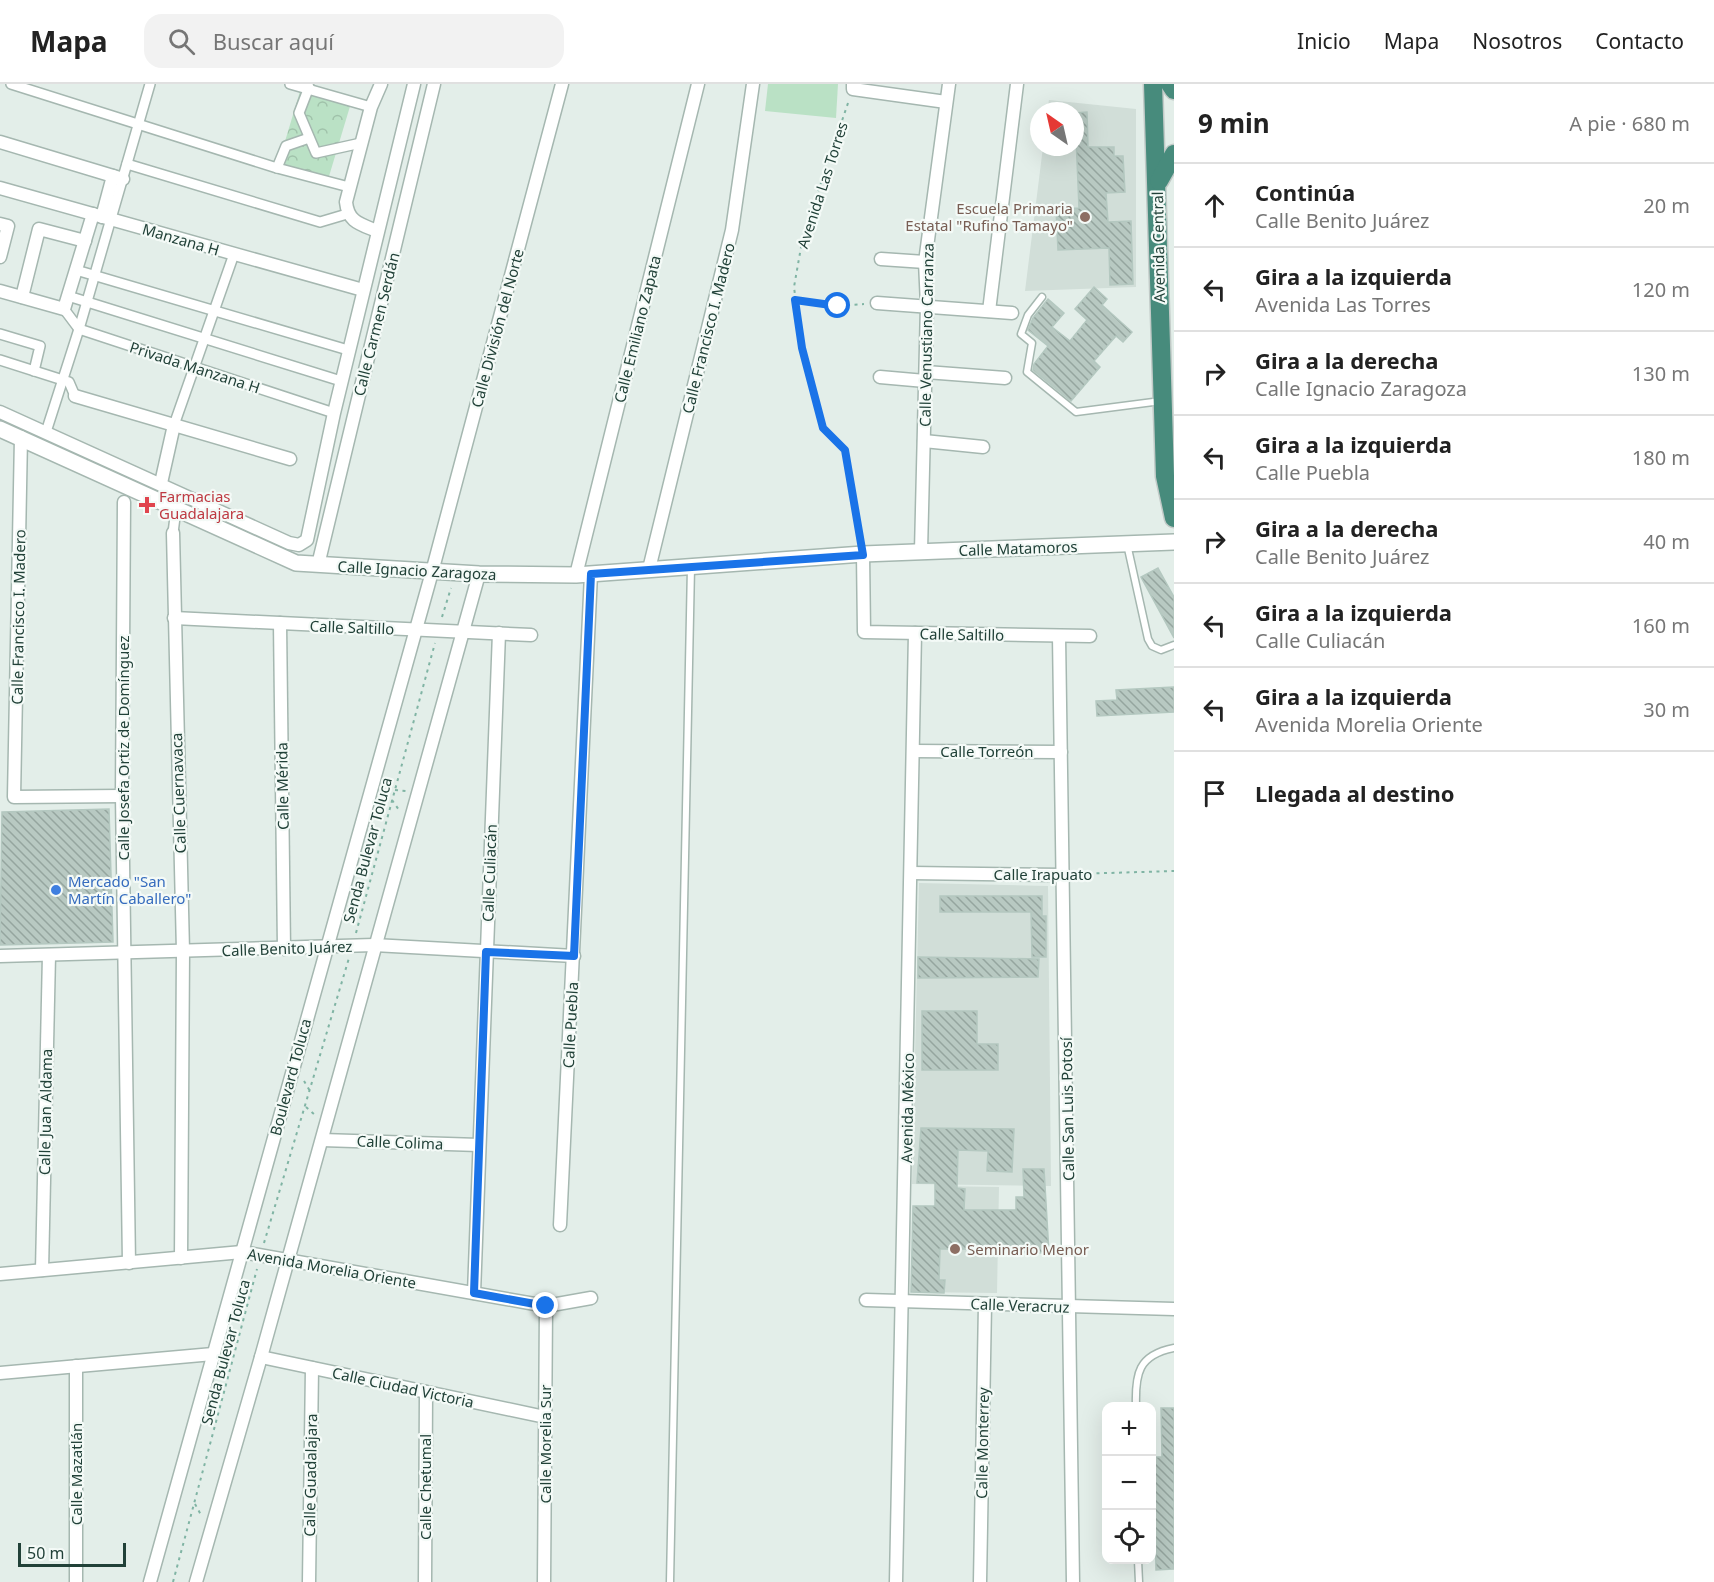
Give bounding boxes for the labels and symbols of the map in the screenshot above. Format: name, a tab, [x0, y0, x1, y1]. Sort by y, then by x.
north arrow	[1030, 102, 1084, 156]
street label: Avenida Las Torres	[792, 119, 852, 251]
street label: Avenida Central	[1147, 191, 1169, 303]
place label: Escuela Primaria Estatal "Rufino Tamayo"	[905, 198, 1073, 235]
marker: Escuela Primaria Estatal "Rufino Tamayo"	[1078, 210, 1092, 224]
street label: Manzana H	[140, 218, 222, 260]
street label: Calle Francisco I. Madero	[677, 240, 739, 416]
street label: Calle Venustiano Carranza	[914, 243, 938, 427]
street label: Calle División del Norte	[466, 246, 528, 410]
street label: Calle Carmen Serdán	[348, 250, 404, 398]
street label: Calle Emiliano Zapata	[609, 253, 665, 405]
route start	[824, 292, 850, 318]
street label: Privada Manzana H	[127, 336, 263, 398]
place label: Farmacias Guadalajara	[159, 486, 244, 523]
marker: Farmacias Guadalajara	[140, 498, 154, 512]
street label: Calle Francisco I. Madero	[6, 529, 30, 705]
street label: Calle Matamoros	[958, 536, 1078, 560]
street label: Calle Ignacio Zaragoza	[337, 556, 497, 584]
street label: Calle Saltillo	[309, 616, 395, 638]
street label: Calle Saltillo	[920, 623, 1004, 645]
street label: Calle Josefa Ortiz de Domínguez	[113, 635, 133, 861]
street label: Calle Cuernavaca	[166, 732, 190, 854]
street label: Calle Torreón	[940, 741, 1034, 761]
street label: Calle Mérida	[271, 742, 293, 830]
street label: Senda Bulevar Toluca	[338, 775, 396, 925]
street label: Calle Culiacán	[477, 824, 501, 922]
street label: Calle Irapuato	[994, 864, 1092, 884]
place label: Mercado "San Martín Caballero"	[68, 871, 191, 908]
marker: Mercado "San Martín Caballero"	[49, 883, 63, 897]
street label: Calle Benito Juárez	[221, 936, 353, 960]
street label: Calle Puebla	[558, 981, 582, 1069]
street label: Boulevard Toluca	[265, 1016, 315, 1138]
street label: Calle San Luis Potosí	[1056, 1036, 1078, 1181]
street label: Calle Juan Aldama	[34, 1049, 56, 1175]
street label: Avenida México	[896, 1053, 918, 1163]
street label: Calle Colima	[356, 1130, 444, 1154]
place label: Seminario Menor	[967, 1239, 1089, 1259]
marker: Seminario Menor	[948, 1242, 962, 1256]
street label: Avenida Morelia Oriente	[246, 1243, 418, 1293]
street label: Senda Bulevar Toluca	[196, 1277, 254, 1427]
route end	[532, 1292, 558, 1318]
street label: Calle Veracruz	[970, 1293, 1070, 1317]
street label: Calle Ciudad Victoria	[330, 1362, 476, 1412]
street label: Calle Morelia Sur	[535, 1385, 555, 1503]
street label: Calle Monterrey	[971, 1387, 993, 1499]
street label: Calle Guadalajara	[299, 1413, 321, 1537]
street label: Calle Mazatlán	[66, 1423, 86, 1525]
street label: Calle Chetumal	[415, 1434, 435, 1540]
scale bar	[18, 1540, 126, 1568]

